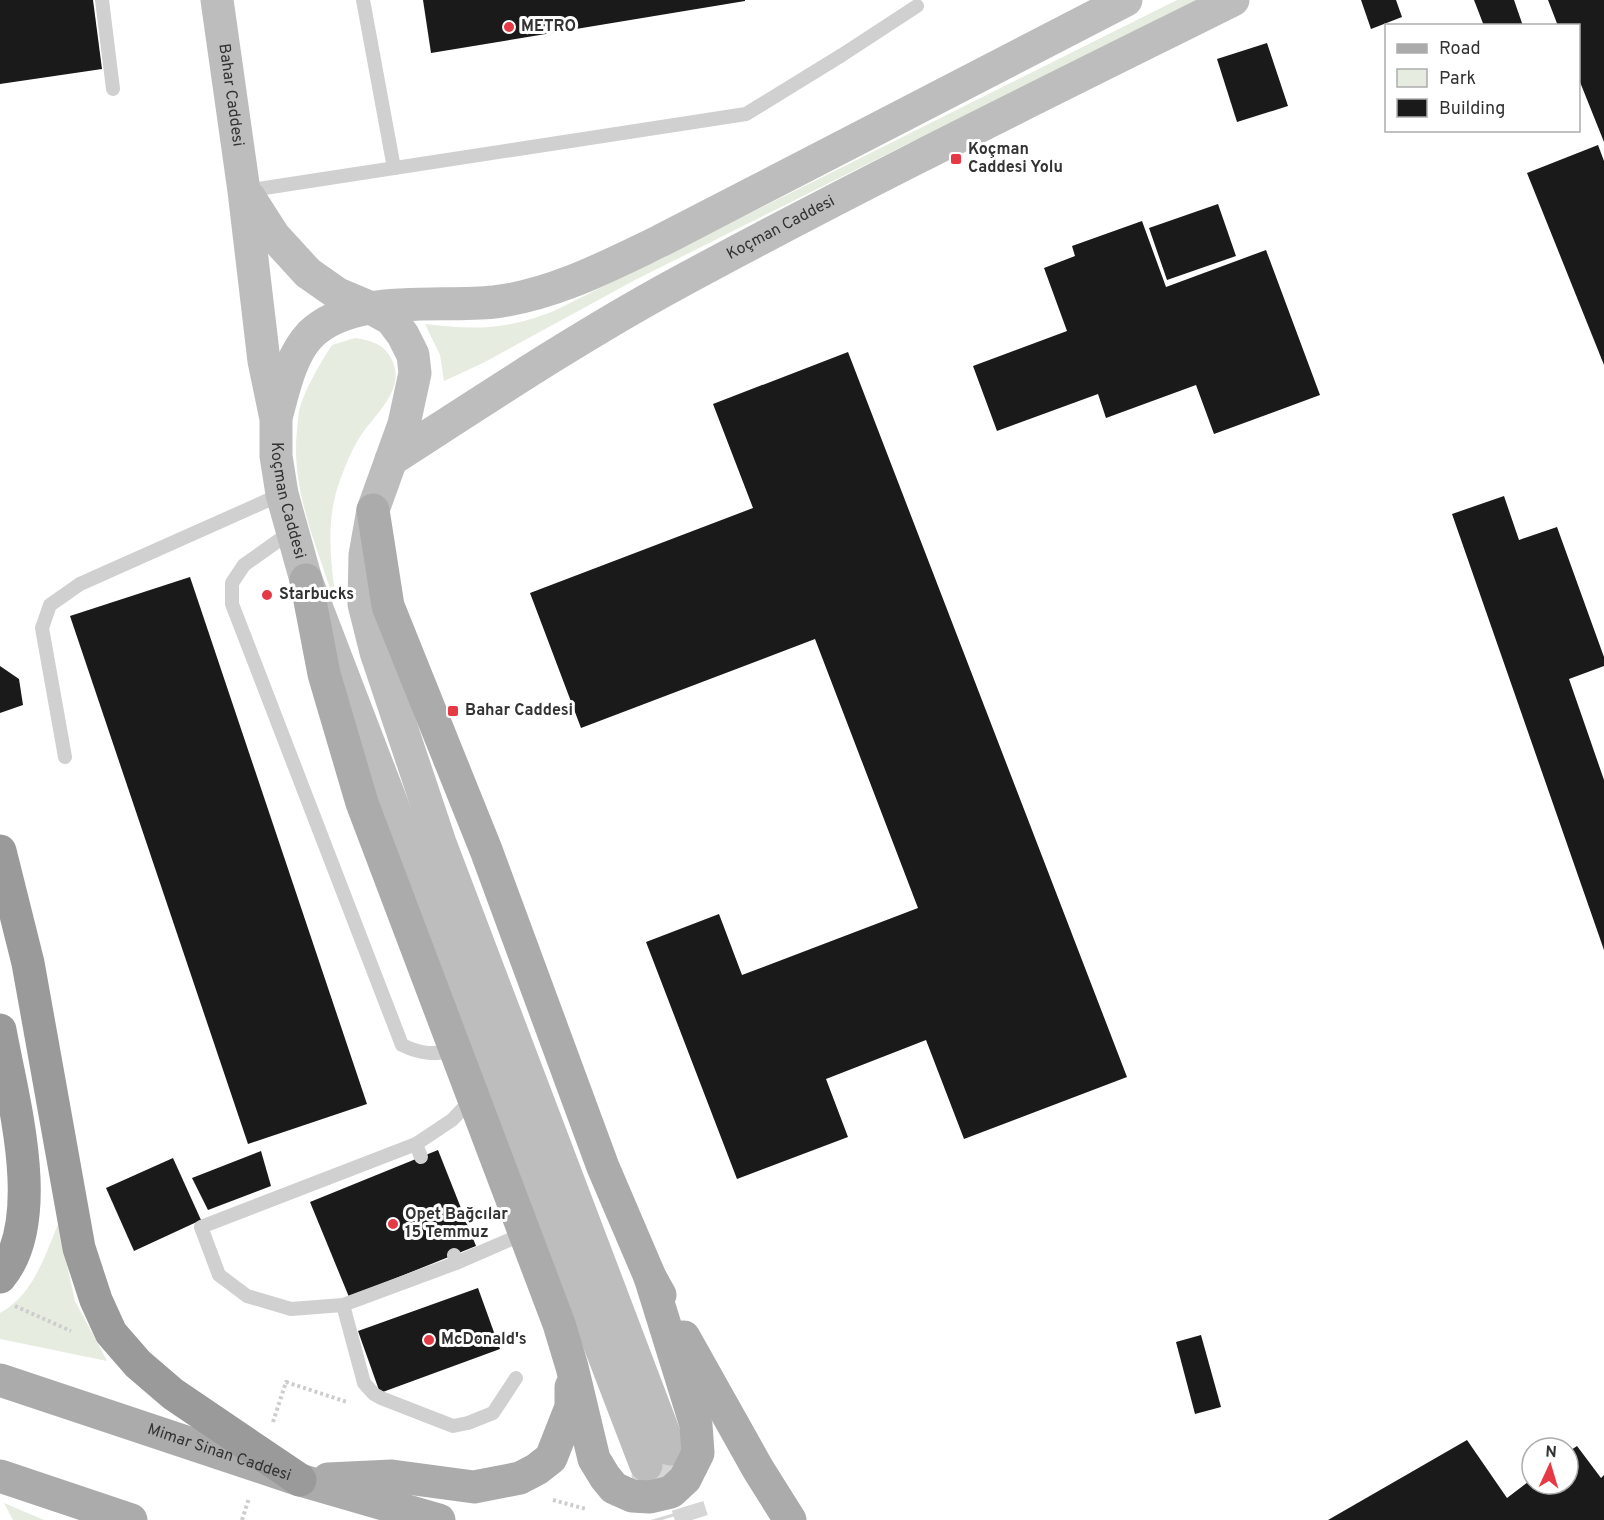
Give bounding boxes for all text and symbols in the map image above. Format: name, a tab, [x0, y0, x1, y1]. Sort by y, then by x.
place label: METRO	[521, 17, 576, 37]
marker: METRO	[502, 20, 516, 34]
legend	[1385, 24, 1580, 132]
text: Road	[1439, 38, 1481, 61]
street label: Bahar Caddesi	[213, 42, 248, 148]
text: Park	[1439, 68, 1476, 91]
text: Building	[1439, 98, 1505, 121]
place label: Koçman Caddesi Yolu	[968, 140, 1063, 178]
marker: Koçman Caddesi Yolu	[949, 152, 963, 166]
street label: Koçman Caddesi	[723, 191, 839, 265]
street label: Koçman Caddesi	[266, 442, 310, 561]
place label: Starbucks	[279, 585, 354, 605]
marker: Starbucks	[260, 588, 274, 602]
place label: Bahar Caddesi	[465, 701, 573, 721]
marker: Bahar Caddesi	[446, 704, 460, 718]
place label: Opet Bağcılar 15 Temmuz	[405, 1205, 508, 1243]
marker: Opet Bağcılar 15 Temmuz	[386, 1217, 400, 1231]
place label: McDonald's	[441, 1330, 527, 1350]
marker: McDonald's	[422, 1333, 436, 1347]
street label: Mimar Sinan Caddesi	[145, 1420, 294, 1486]
north arrow	[1520, 1436, 1580, 1496]
text: N	[1544, 1443, 1557, 1463]

